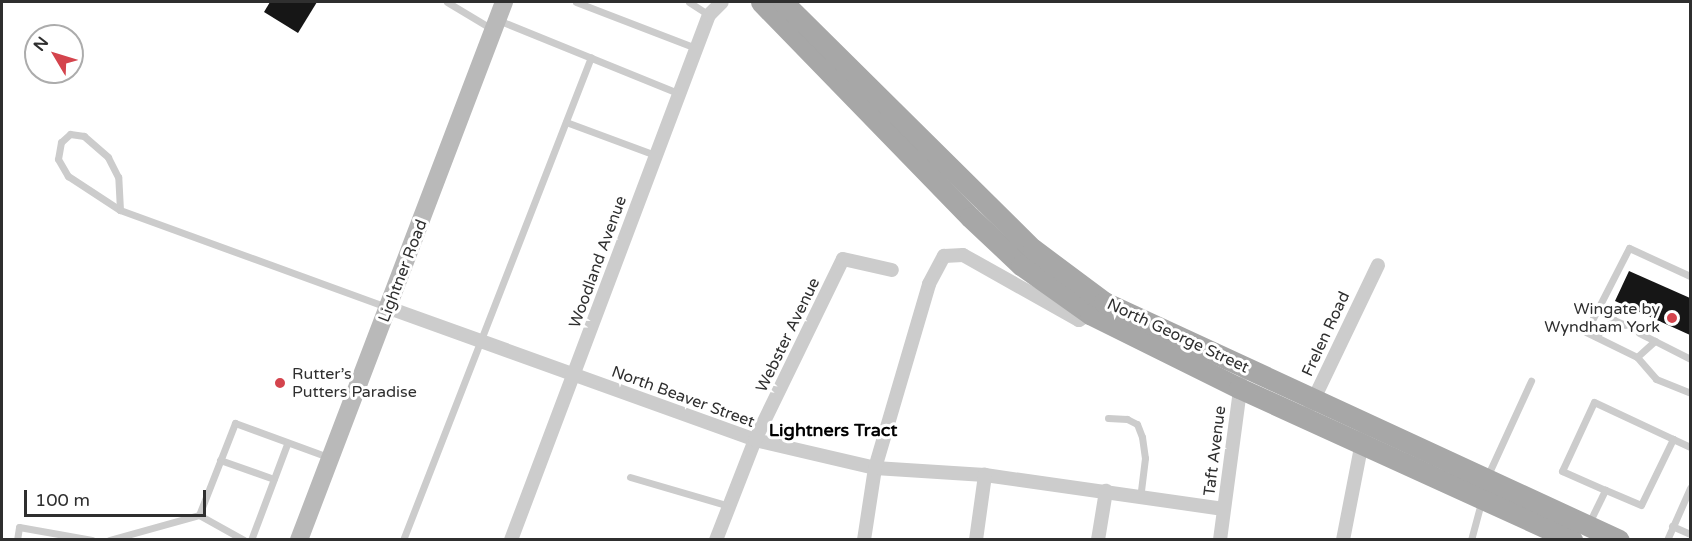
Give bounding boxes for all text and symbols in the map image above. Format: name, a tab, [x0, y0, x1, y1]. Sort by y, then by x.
north arrow	[24, 24, 84, 84]
text: N	[30, 33, 53, 55]
street label: Woodland Avenue	[565, 193, 631, 331]
street label: Lightner Road	[375, 217, 431, 325]
street label: Webster Avenue	[752, 275, 824, 395]
street label: Frelen Road	[1298, 289, 1354, 379]
street label: North George Street	[1104, 295, 1252, 377]
place label: Wingate by Wyndham York	[1544, 299, 1660, 337]
marker: Wingate by Wyndham York	[1665, 311, 1679, 325]
street label: North Beaver Street	[609, 362, 757, 432]
place label: Rutter’s Putters Paradise	[292, 364, 417, 402]
marker: Rutter’s Putters Paradise	[273, 376, 287, 390]
street label: Taft Avenue	[1200, 405, 1230, 497]
district label: Lightners Tract	[769, 419, 897, 441]
scale bar	[27, 478, 208, 516]
text: 100 m	[35, 489, 90, 511]

